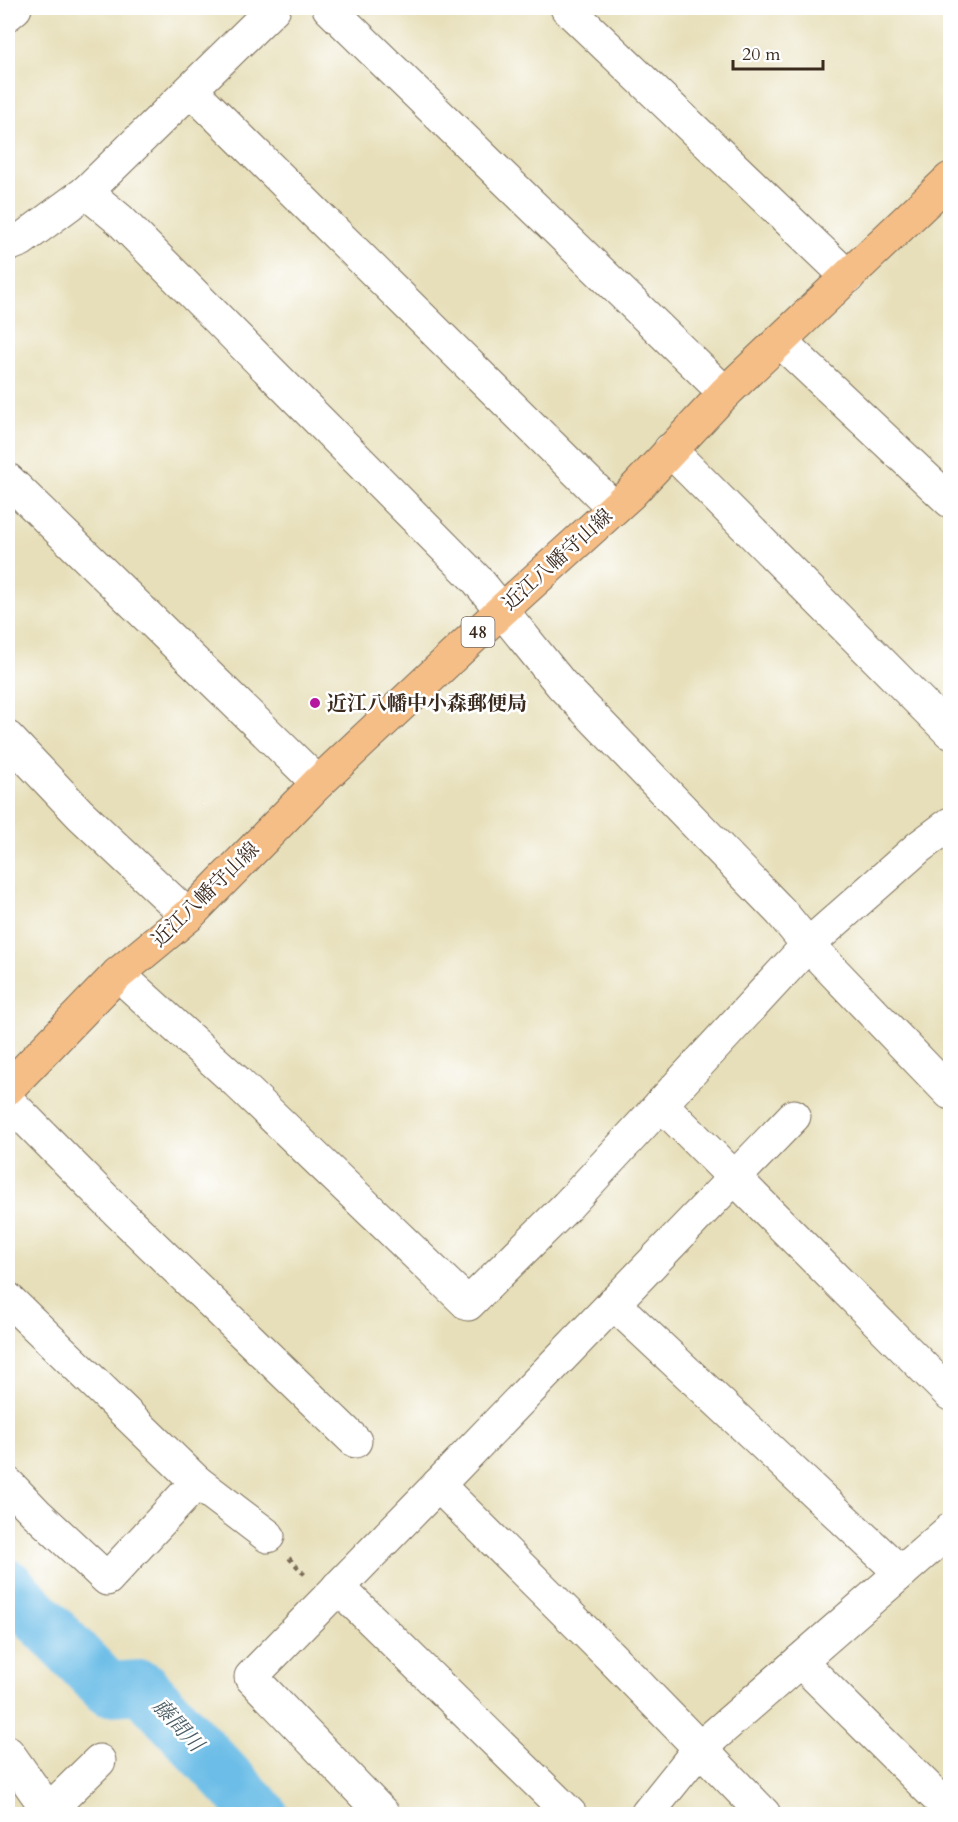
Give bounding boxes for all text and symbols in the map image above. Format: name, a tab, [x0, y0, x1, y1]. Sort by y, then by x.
scale bar	[733, 33, 823, 71]
text: 20 m	[742, 42, 781, 67]
street label: 近江八幡守山線	[496, 502, 618, 616]
road number: 48	[462, 617, 494, 647]
place label: 近江八幡中小森郵便局	[327, 690, 527, 717]
marker: 近江八幡中小森郵便局	[308, 696, 322, 710]
street label: 近江八幡守山線	[146, 836, 265, 953]
water label: 藤間川	[146, 1692, 211, 1760]

